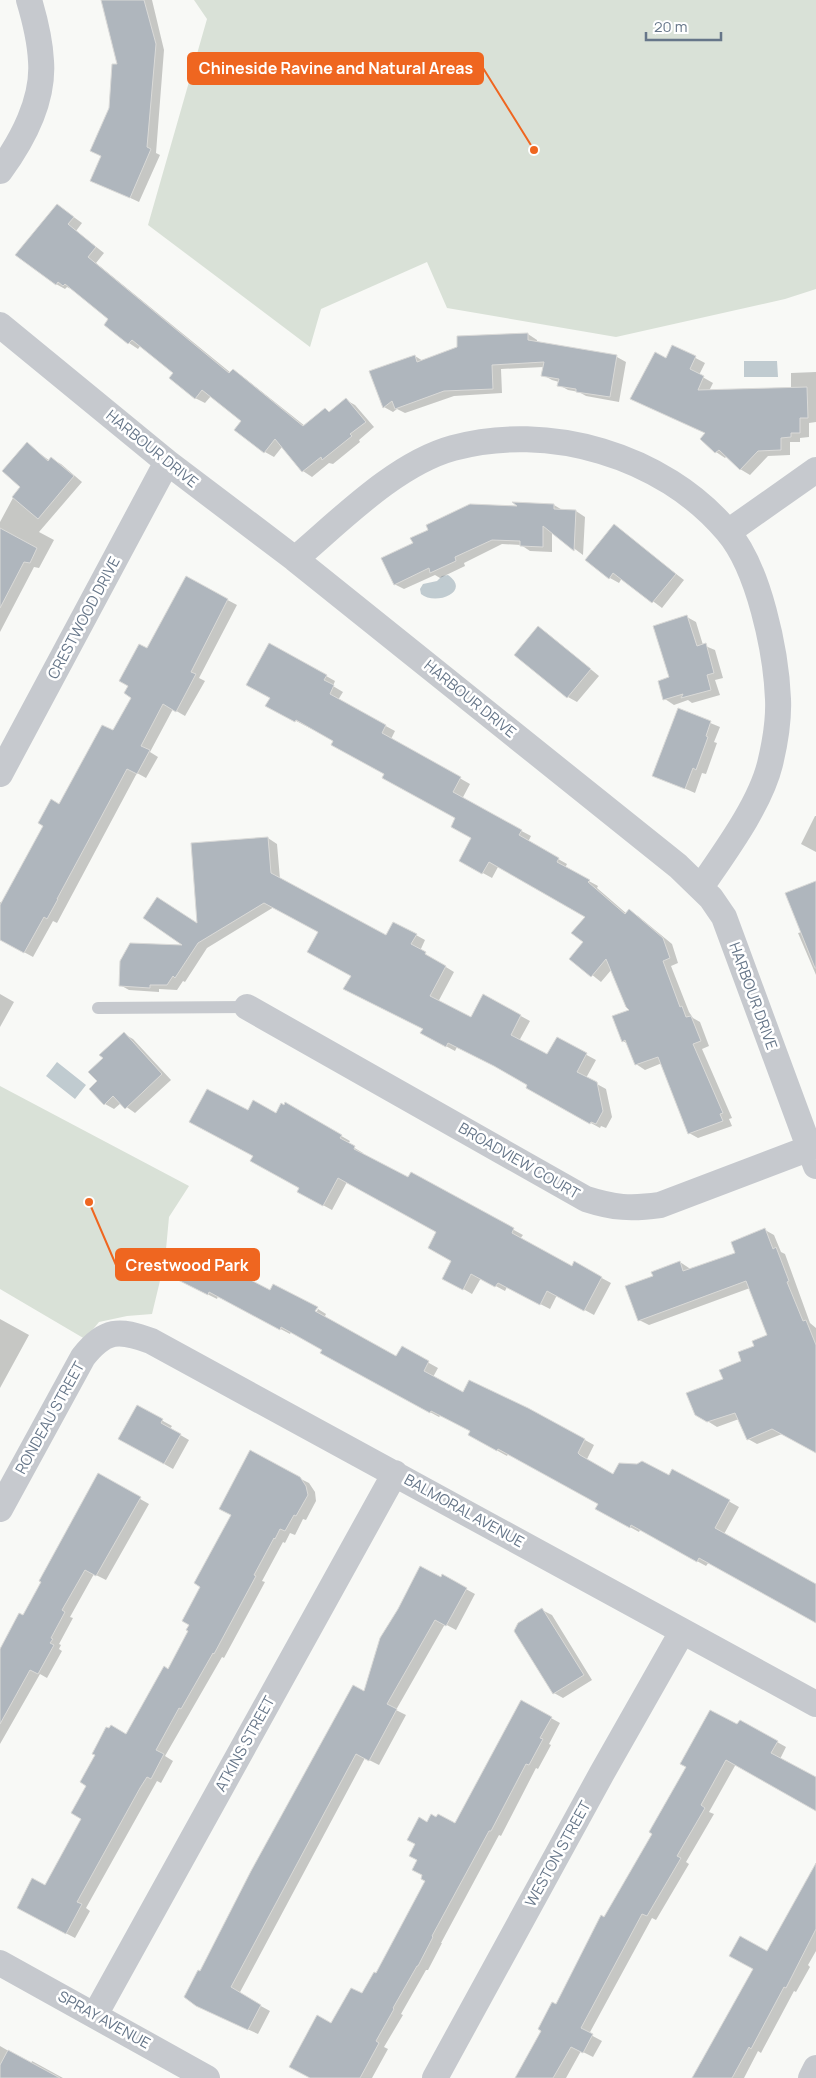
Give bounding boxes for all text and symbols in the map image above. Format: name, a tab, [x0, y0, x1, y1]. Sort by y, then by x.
scale bar	[646, 10, 721, 42]
text: 20 m	[654, 16, 687, 37]
callout: Chineside Ravine and Natural Areas	[188, 53, 483, 84]
text: Chineside Ravine and Natural Areas	[199, 57, 474, 79]
street label: HARBOUR DRIVE	[102, 405, 203, 492]
street label: CRESTWOOD DRIVE	[42, 553, 125, 683]
street label: HARBOUR DRIVE	[420, 655, 521, 742]
street label: HARBOUR DRIVE	[724, 939, 783, 1052]
street label: BROADVIEW COURT	[455, 1117, 584, 1204]
callout: Crestwood Park	[116, 1249, 259, 1280]
text: Crestwood Park	[126, 1254, 249, 1276]
street label: RONDEAU STREET	[10, 1358, 89, 1478]
street label: BALMORAL AVENUE	[401, 1469, 528, 1552]
street label: ATKINS STREET	[210, 1692, 280, 1795]
street label: WESTON STREET	[520, 1797, 595, 1911]
street label: SPRAY AVENUE	[54, 1986, 154, 2054]

